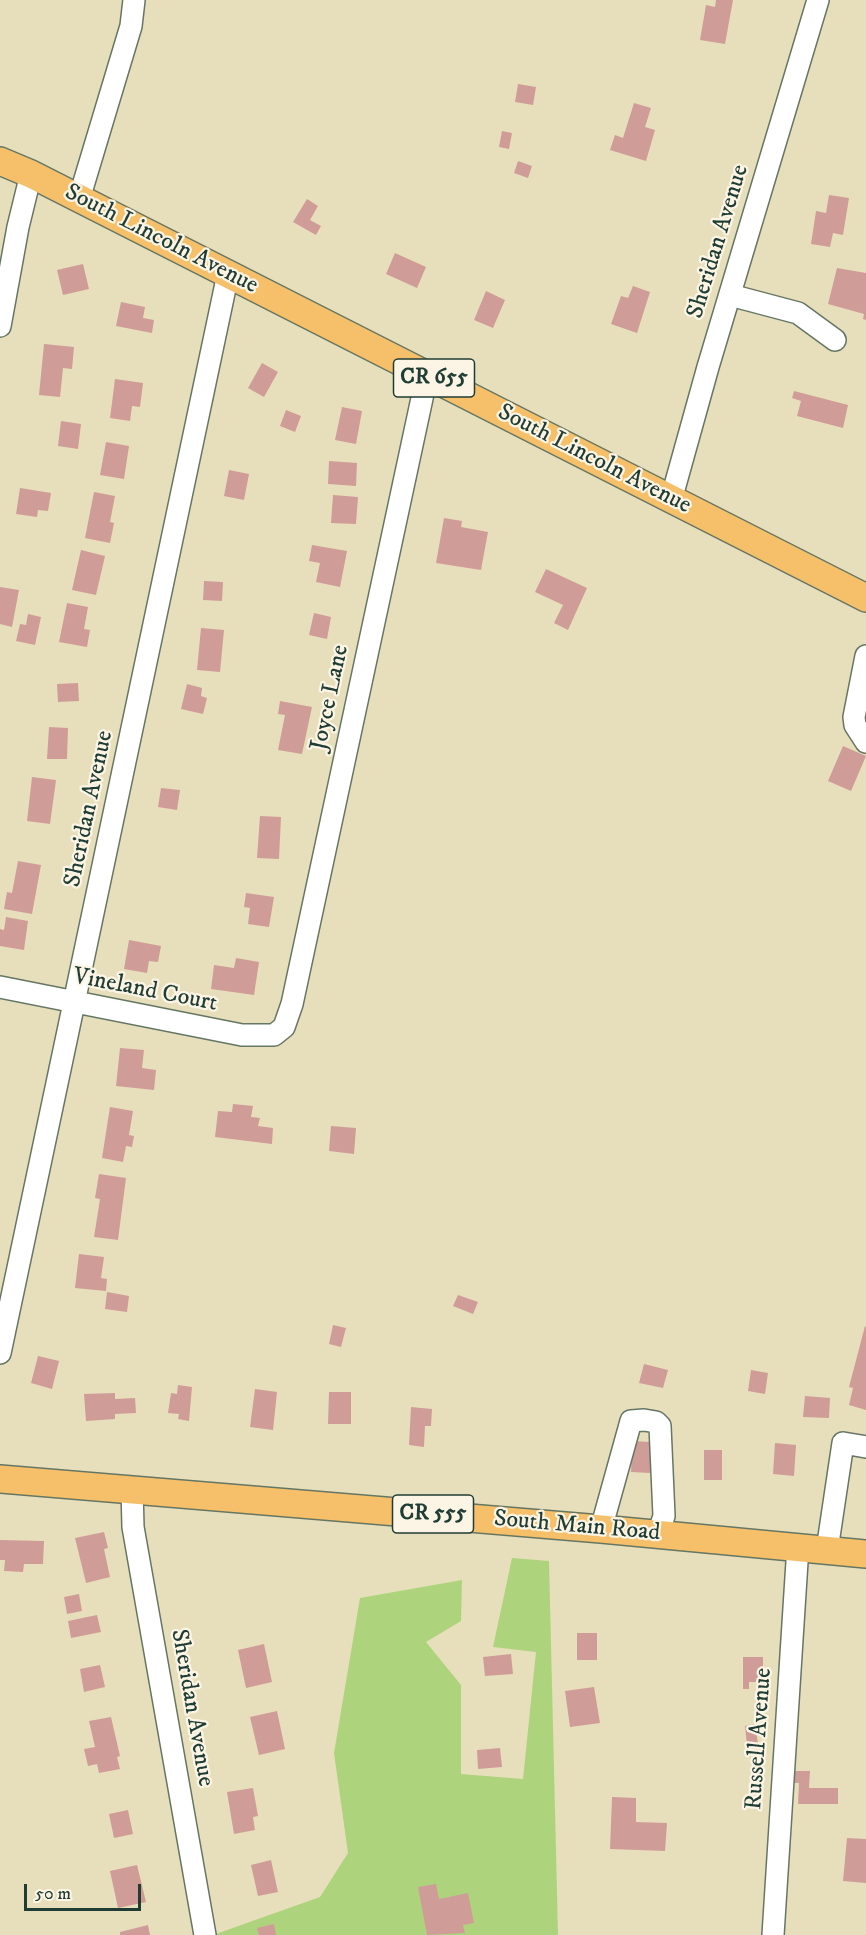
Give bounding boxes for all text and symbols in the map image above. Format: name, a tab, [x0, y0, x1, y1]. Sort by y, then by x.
street label: Sheridan Avenue	[682, 162, 756, 322]
street label: South Lincoln Avenue	[59, 179, 263, 301]
road number: CR 655	[394, 359, 474, 397]
street label: South Lincoln Avenue	[492, 399, 696, 521]
street label: Joyce Lane	[306, 643, 356, 753]
street label: Sheridan Avenue	[59, 728, 121, 890]
street label: Vineland Court	[70, 963, 220, 1019]
road number: CR 555	[392, 1495, 474, 1533]
street label: South Main Road	[493, 1505, 661, 1549]
street label: Sheridan Avenue	[163, 1627, 219, 1789]
street label: Russell Avenue	[741, 1667, 779, 1811]
scale bar	[27, 1872, 144, 1910]
text: 50 m	[35, 1883, 71, 1905]

